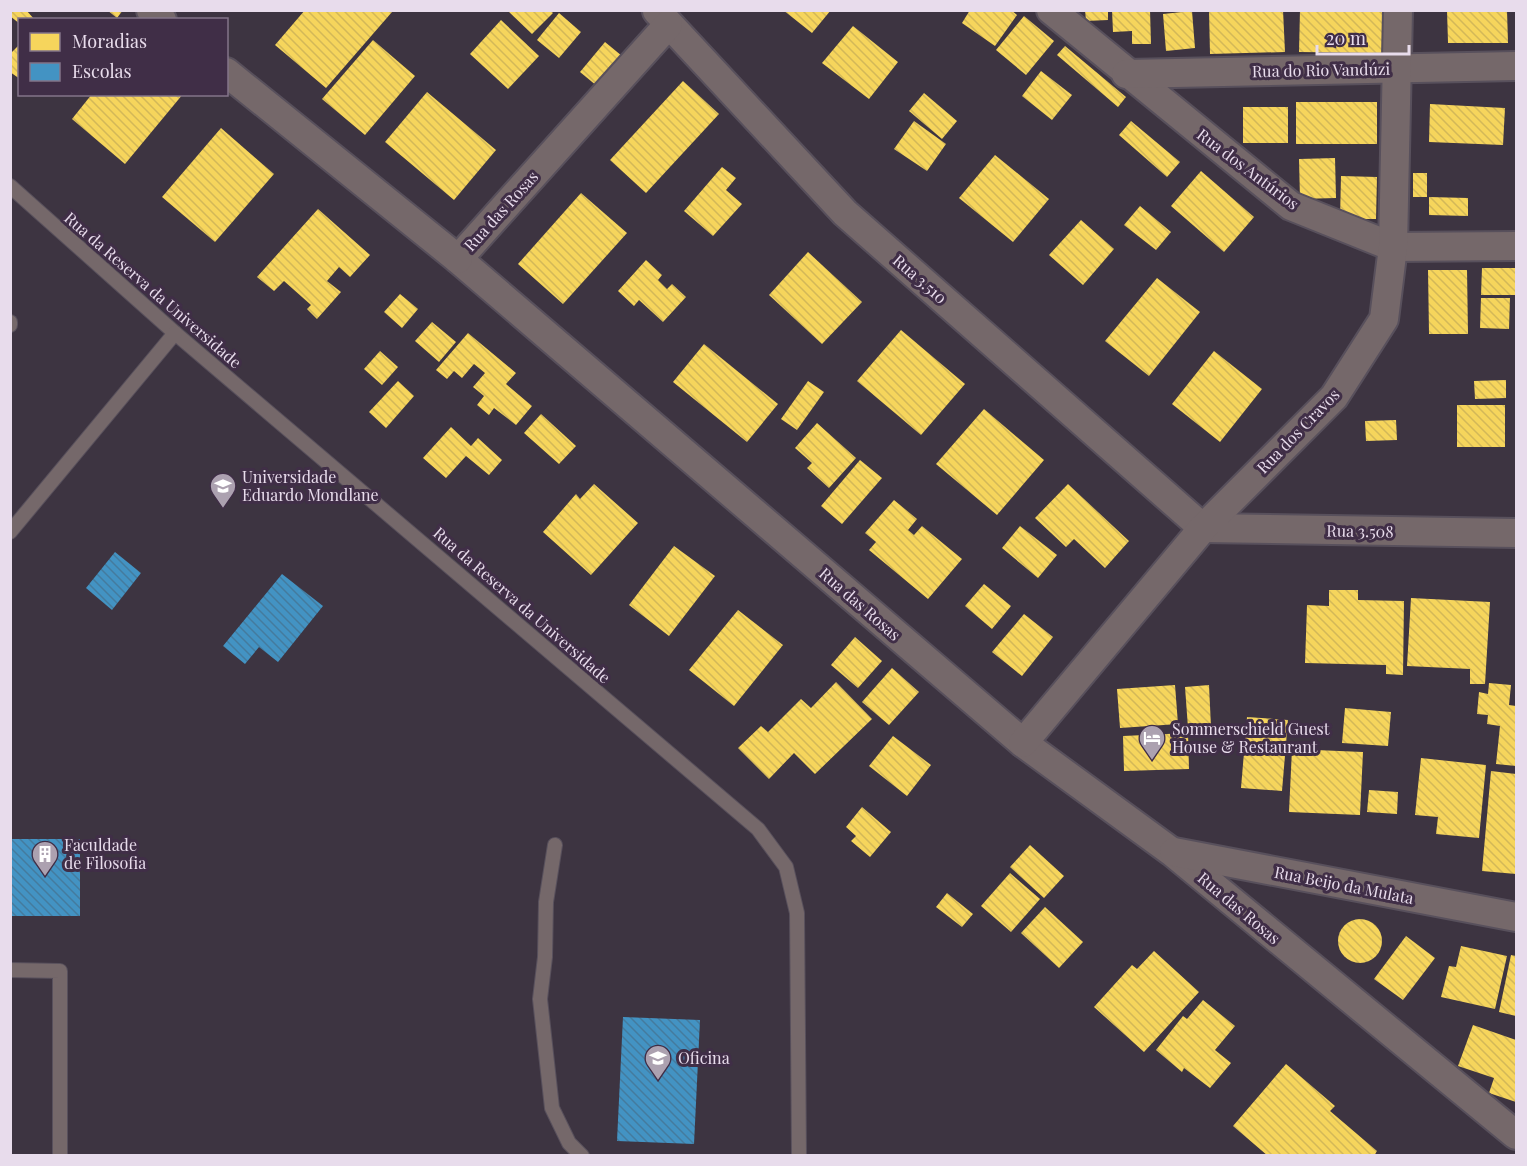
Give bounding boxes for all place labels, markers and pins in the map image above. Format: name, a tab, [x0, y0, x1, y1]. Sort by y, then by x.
place label: Universidade Eduardo Mondlane	[242, 466, 379, 505]
school or university icon: Universidade Eduardo Mondlane	[208, 471, 238, 509]
place label: Sommerschield Guest House & Restaurant	[1172, 718, 1330, 757]
hotel icon: Sommerschield Guest House & Restaurant	[1137, 723, 1167, 761]
place label: Faculdade de Filosofia	[64, 834, 146, 873]
building icon: Faculdade de Filosofia	[30, 839, 60, 877]
school or university icon: Oficina	[643, 1043, 673, 1081]
place label: Oficina	[678, 1047, 730, 1068]

